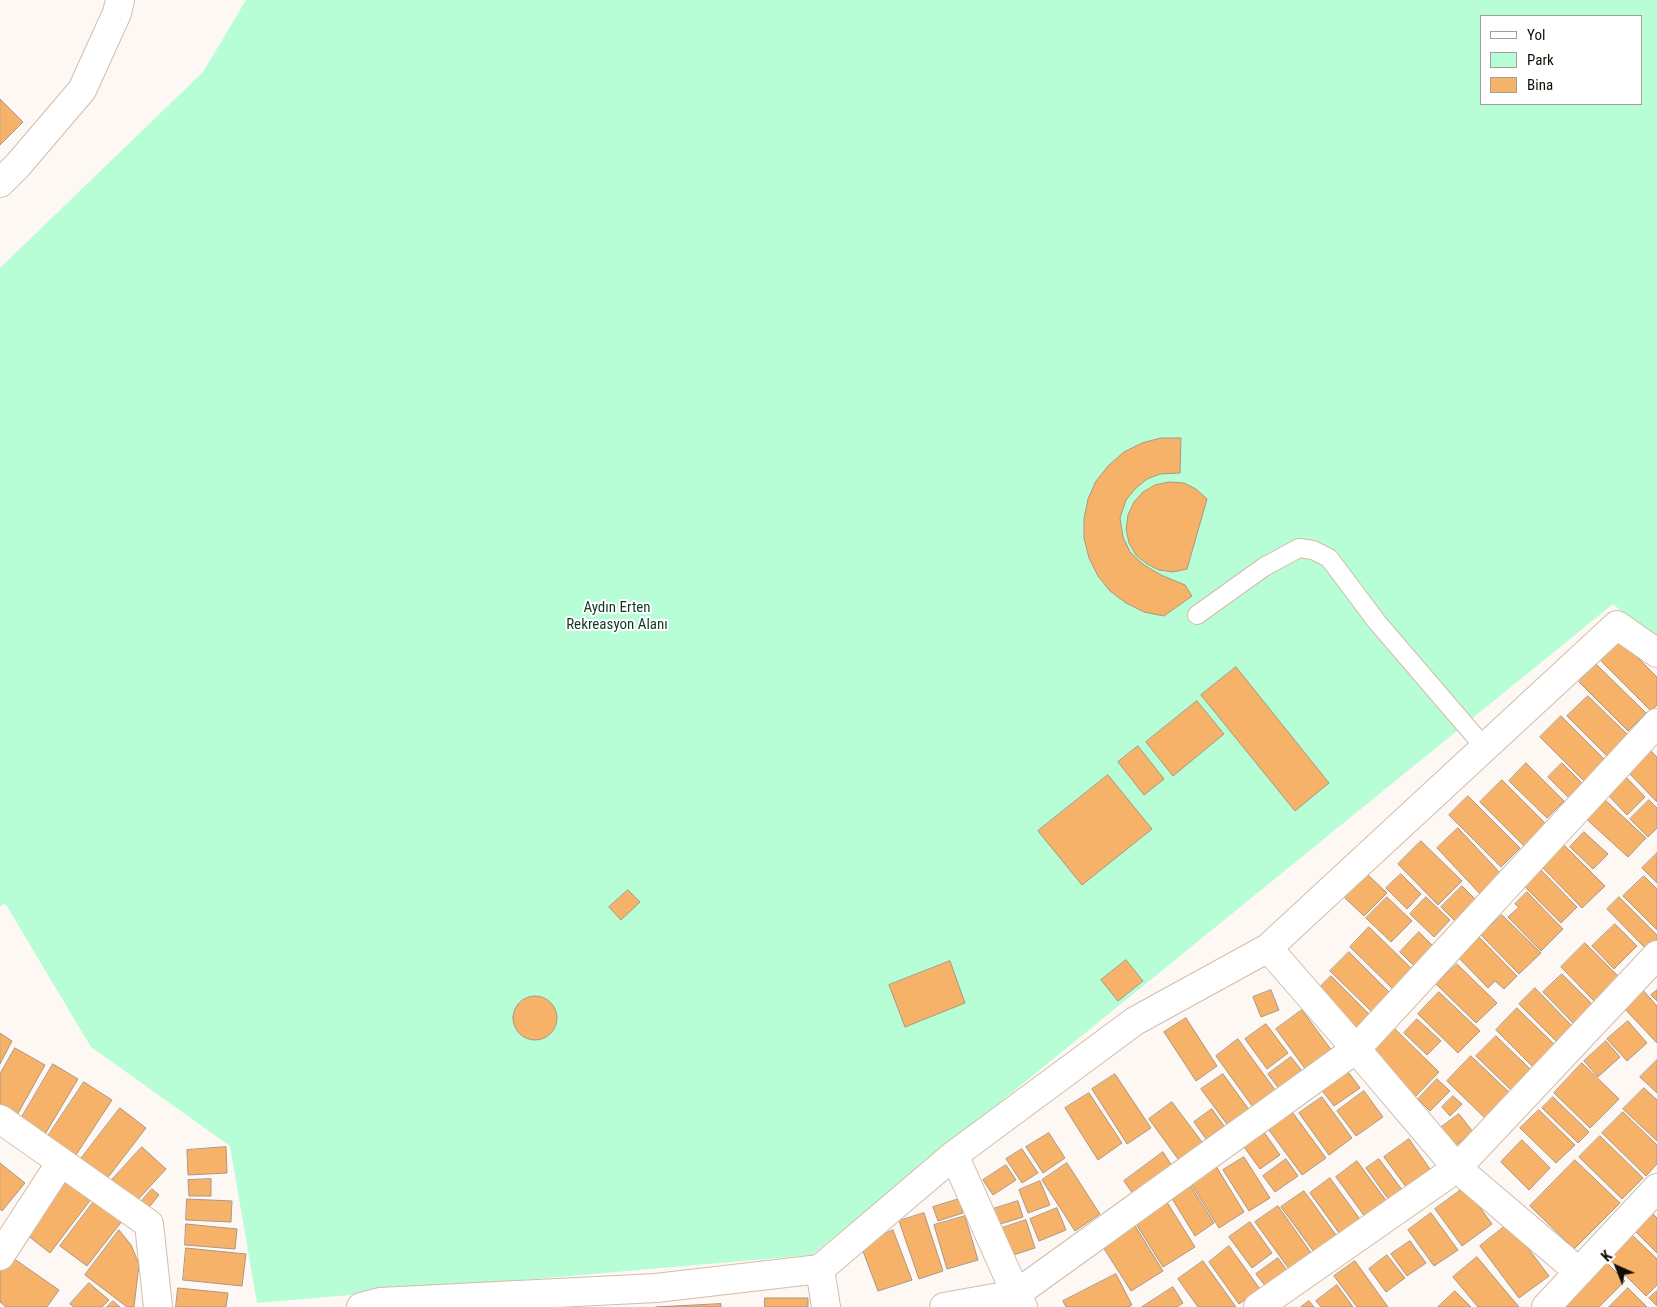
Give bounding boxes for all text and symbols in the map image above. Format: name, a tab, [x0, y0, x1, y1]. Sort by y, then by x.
legend	[1480, 15, 1642, 105]
text: Yol	[1527, 26, 1545, 44]
text: Park	[1527, 51, 1554, 69]
text: Bina	[1527, 76, 1553, 94]
park label: Aydın Erten Rekreasyon Alanı	[566, 599, 668, 634]
north arrow	[1592, 1242, 1642, 1292]
text: K	[1598, 1248, 1615, 1265]

